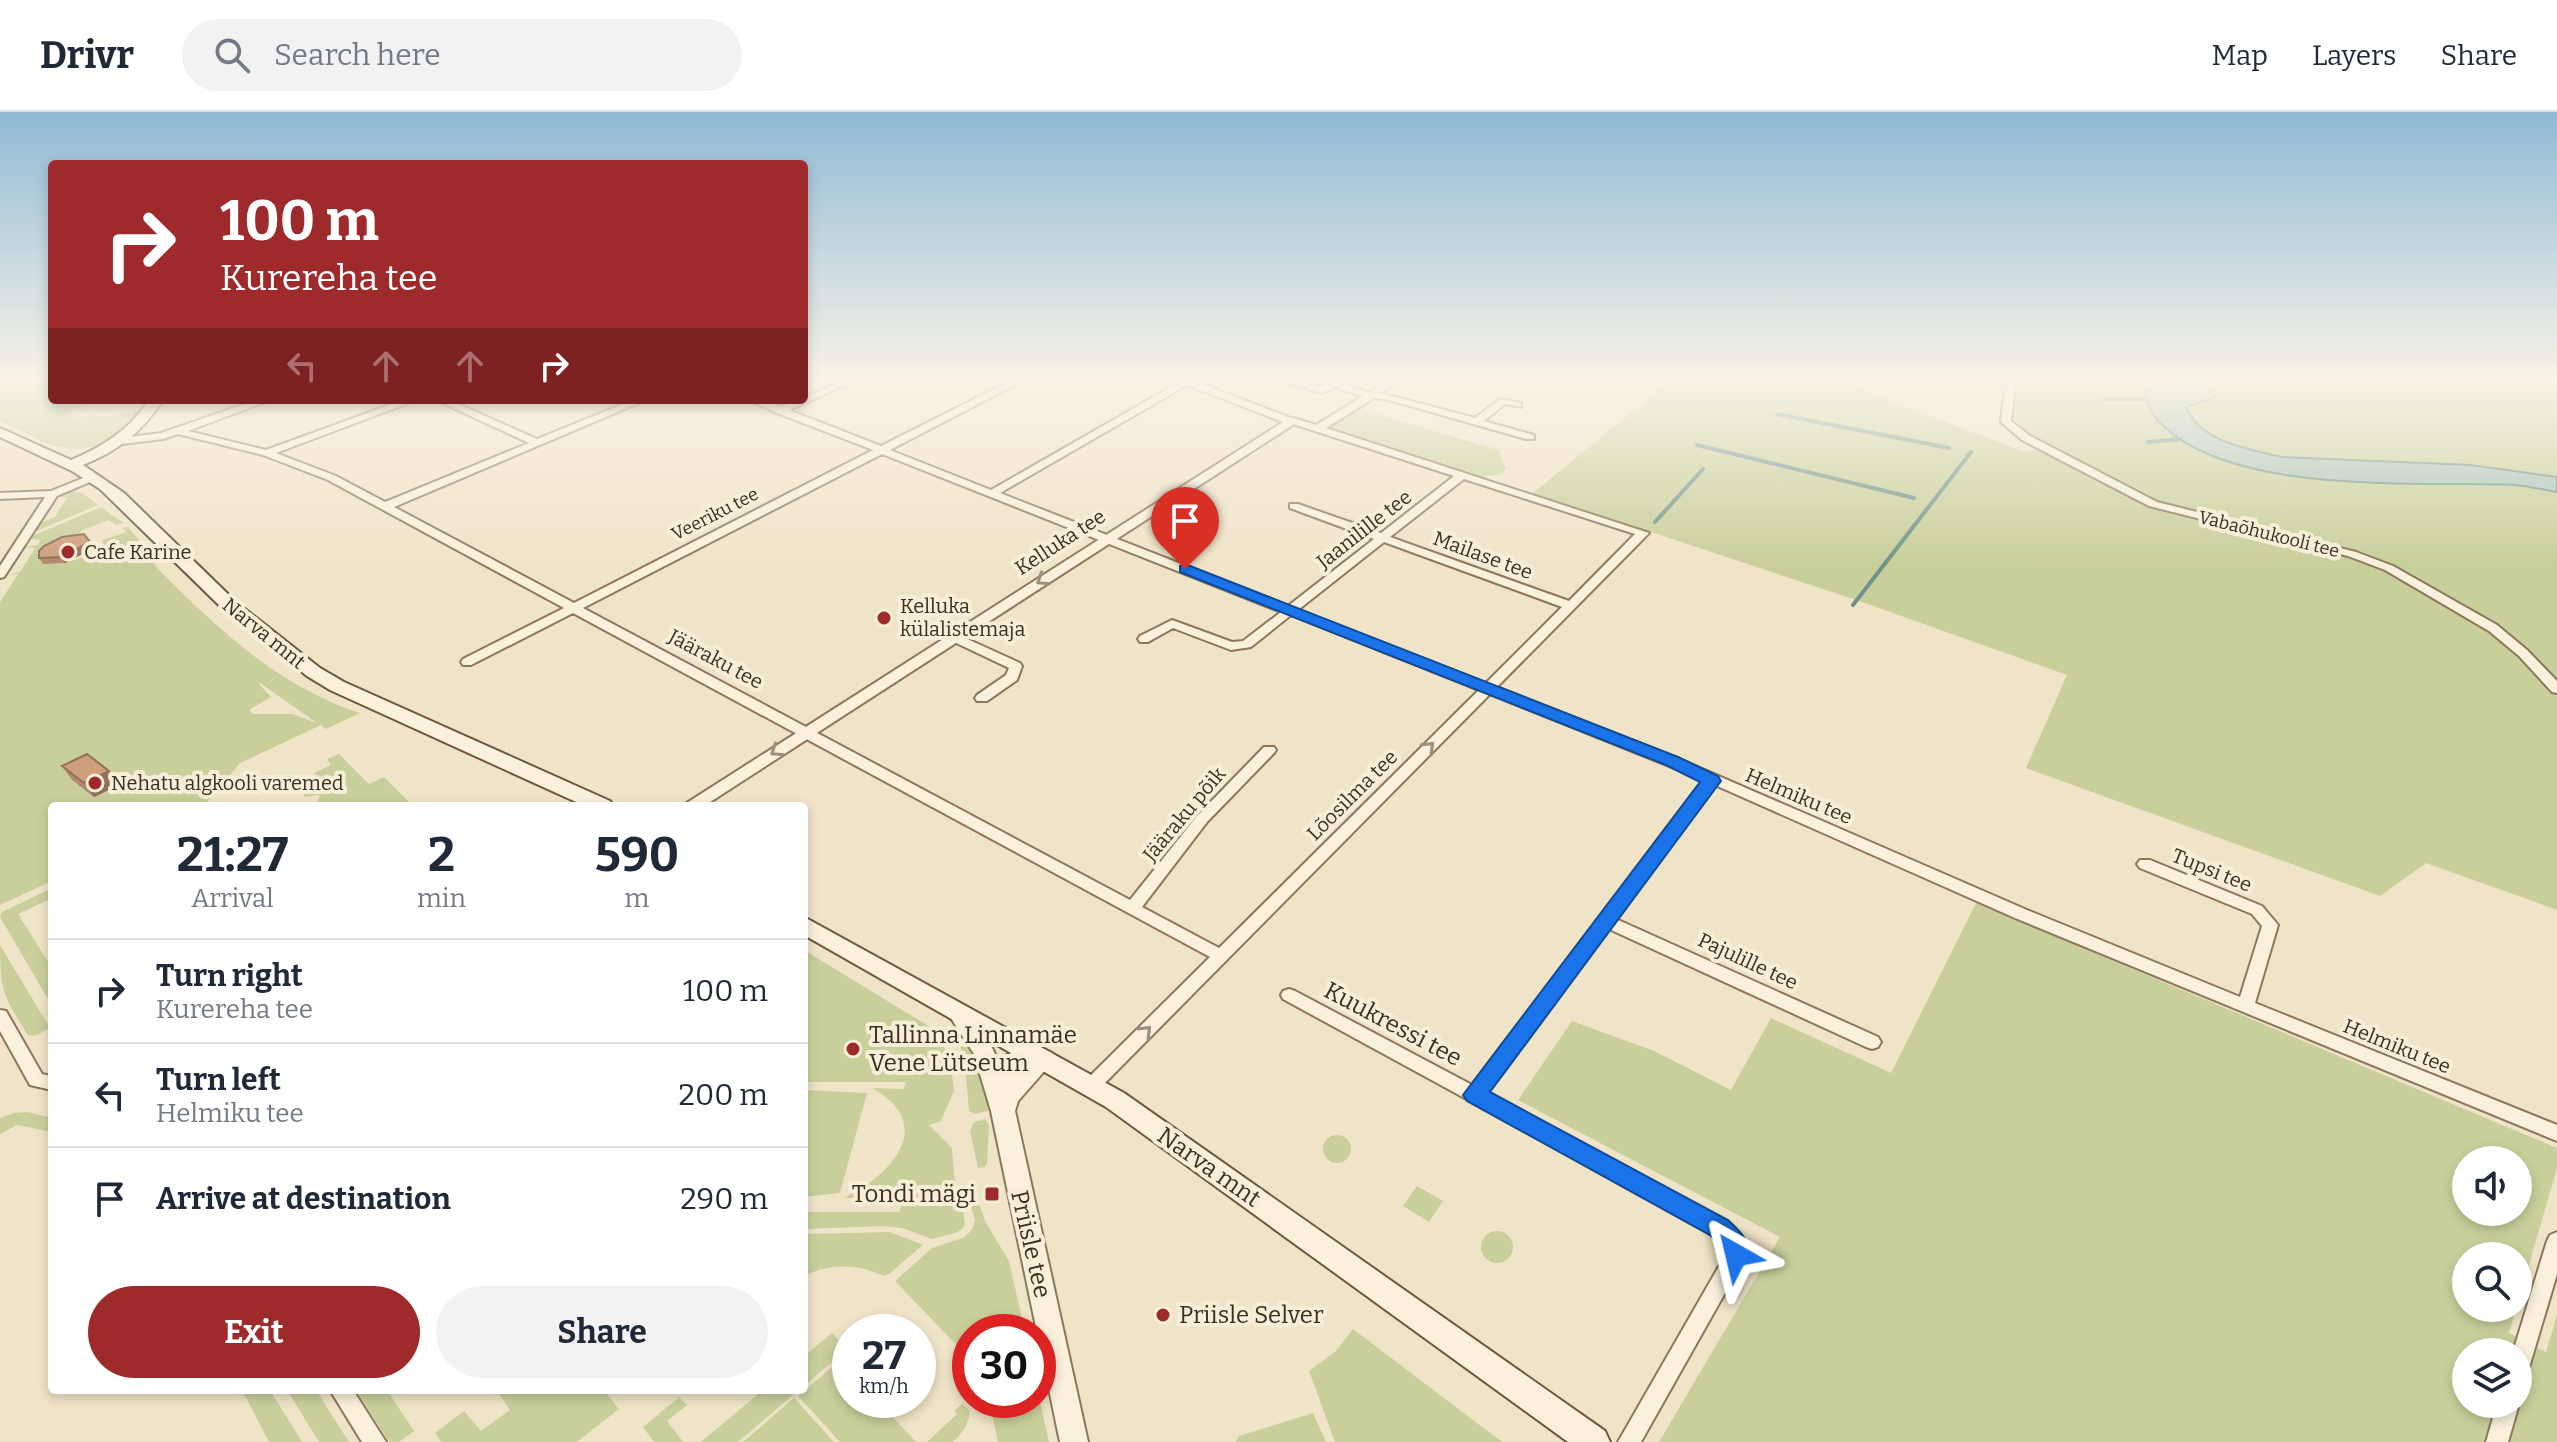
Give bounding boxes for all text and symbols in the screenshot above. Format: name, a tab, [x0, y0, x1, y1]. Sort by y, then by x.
search box	[182, 19, 742, 91]
text: Drivr	[40, 32, 134, 78]
icon: search	[210, 33, 254, 77]
text: Search here	[274, 37, 441, 73]
text: Map	[2211, 39, 2268, 72]
text: Layers	[2312, 39, 2396, 72]
text: Share	[2440, 39, 2517, 72]
text: 100 m	[220, 188, 379, 255]
icon: right	[88, 192, 192, 296]
text: Kurereha tee	[220, 256, 437, 300]
icon: left	[280, 344, 324, 388]
icon: ahead	[364, 344, 408, 388]
icon: ahead	[448, 344, 492, 388]
icon: right	[532, 344, 576, 388]
street label: Veeriku tee	[668, 483, 762, 545]
street label: Jaanilille tee	[1311, 485, 1416, 574]
pin	[1151, 487, 1219, 569]
icon: arrive	[1163, 499, 1207, 543]
street label: Kelluka tee	[1010, 504, 1110, 580]
street label: Vabaõhukooli tee	[2196, 506, 2342, 562]
street label: Mailase tee	[1430, 526, 1536, 584]
place label: Cafe Karine	[84, 540, 192, 564]
marker: Cafe Karine	[59, 543, 77, 561]
one-way arrow	[1036, 571, 1050, 586]
street label: Narva mnt	[218, 592, 310, 674]
place label: Kelluka külalistemaja	[900, 594, 1026, 642]
marker: Kelluka külalistemaja	[875, 609, 893, 627]
street label: Jääraku tee	[664, 624, 767, 694]
one-way arrow	[770, 742, 785, 757]
one-way arrow	[1420, 742, 1434, 757]
street label: Lõosilma tee	[1302, 745, 1402, 845]
street label: Jääraku põik	[1137, 762, 1231, 867]
street label: Helmiku tee	[1742, 763, 1856, 829]
place label: Nehatu algkooli varemed	[111, 771, 344, 795]
marker: Nehatu algkooli varemed	[86, 774, 104, 792]
text: 21:27	[177, 826, 288, 884]
text: 2	[428, 826, 455, 884]
text: 590	[595, 826, 679, 884]
street label: Tupsi tee	[2169, 843, 2255, 897]
text: Arrival	[191, 883, 274, 914]
text: min	[417, 883, 466, 914]
text: m	[625, 883, 649, 914]
street label: Pajulille tee	[1694, 927, 1802, 995]
text: Turn right	[156, 958, 303, 994]
icon: right	[88, 969, 132, 1013]
text: 100 m	[683, 973, 768, 1009]
street label: Kuukressi tee	[1319, 976, 1467, 1072]
text: Kurereha tee	[156, 994, 313, 1025]
street label: Helmiku tee	[2340, 1014, 2454, 1078]
place label: Tallinna Linnamäe Vene Lütseum	[869, 1021, 1077, 1077]
one-way arrow	[1137, 1025, 1151, 1040]
marker: Tallinna Linnamäe Vene Lütseum	[844, 1040, 862, 1058]
text: Turn left	[156, 1062, 281, 1098]
icon: left	[88, 1073, 132, 1117]
text: 200 m	[679, 1077, 768, 1113]
text: Helmiku tee	[156, 1098, 304, 1129]
street label: Narva mnt	[1152, 1121, 1266, 1213]
map controls	[2452, 1146, 2532, 1418]
button: sound	[2452, 1146, 2532, 1226]
icon: arrive	[88, 1177, 132, 1221]
place label: Tondi mägi	[852, 1180, 976, 1208]
text: Arrive at destination	[156, 1181, 451, 1217]
text: 290 m	[680, 1181, 768, 1217]
marker: Tondi mägi	[983, 1185, 1001, 1203]
street label: Priisle tee	[1005, 1187, 1057, 1301]
position arrow	[1694, 1213, 1778, 1297]
button: search	[2452, 1242, 2532, 1322]
button: Exit	[88, 1286, 420, 1378]
button: Share	[436, 1286, 768, 1378]
place label: Priisle Selver	[1179, 1301, 1324, 1329]
marker: Priisle Selver	[1154, 1306, 1172, 1324]
speed limit sign: 30	[952, 1314, 1056, 1418]
text: 27	[862, 1332, 906, 1380]
button: layers	[2452, 1338, 2532, 1418]
text: km/h	[859, 1374, 909, 1398]

